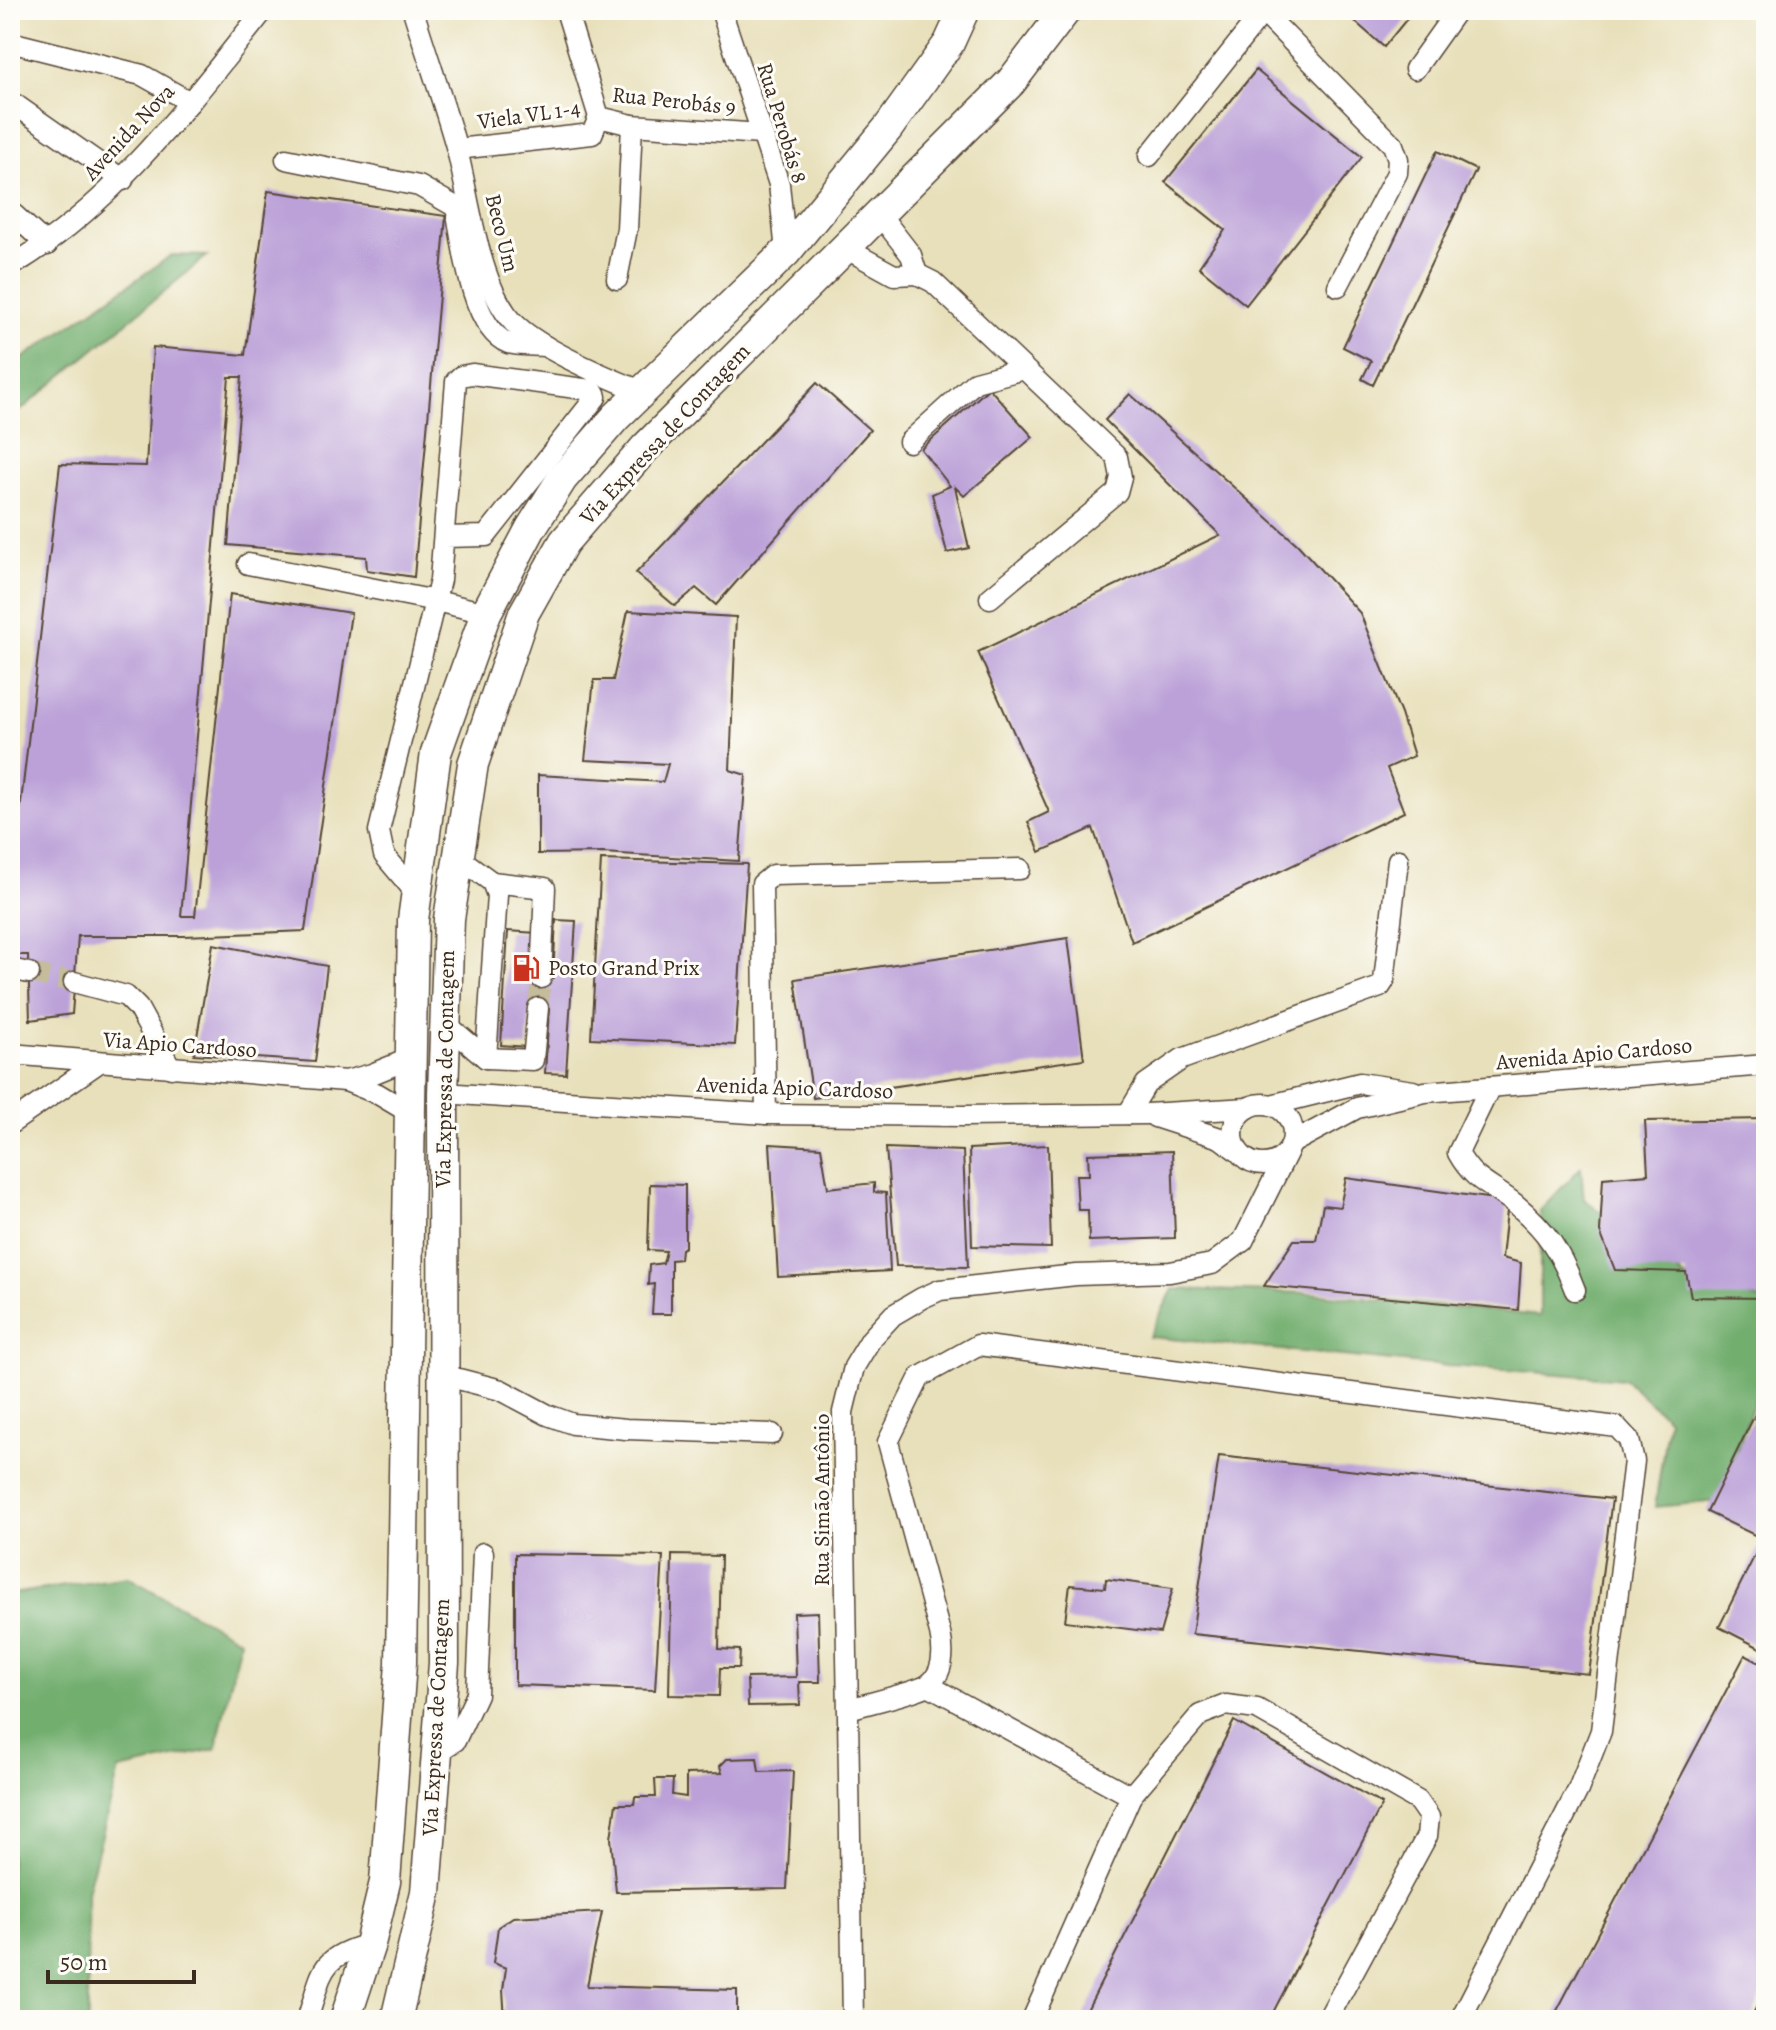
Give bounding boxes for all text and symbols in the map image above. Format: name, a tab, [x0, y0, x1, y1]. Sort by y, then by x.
street label: Rua Perobás 8	[749, 59, 815, 187]
street label: Avenida Nova	[76, 77, 182, 188]
street label: Rua Perobás 9	[611, 80, 737, 122]
street label: Viela VL 1-4	[475, 93, 582, 137]
street label: Beco Um	[478, 191, 526, 275]
street label: Via Expressa de Contagem	[572, 337, 757, 532]
street label: Via Expressa de Contagem	[428, 950, 462, 1189]
fuel station icon: Posto Grand Prix	[511, 953, 541, 983]
place label: Posto Grand Prix	[548, 953, 700, 983]
street label: Via Apio Cardoso	[101, 1025, 258, 1065]
street label: Avenida Apio Cardoso	[1494, 1030, 1693, 1078]
street label: Avenida Apio Cardoso	[695, 1070, 894, 1106]
street label: Rua Simão Antônio	[807, 1414, 837, 1586]
street label: Via Expressa de Contagem	[415, 1597, 457, 1838]
scale bar	[48, 1934, 194, 1984]
text: 50 m	[60, 1946, 108, 1978]

